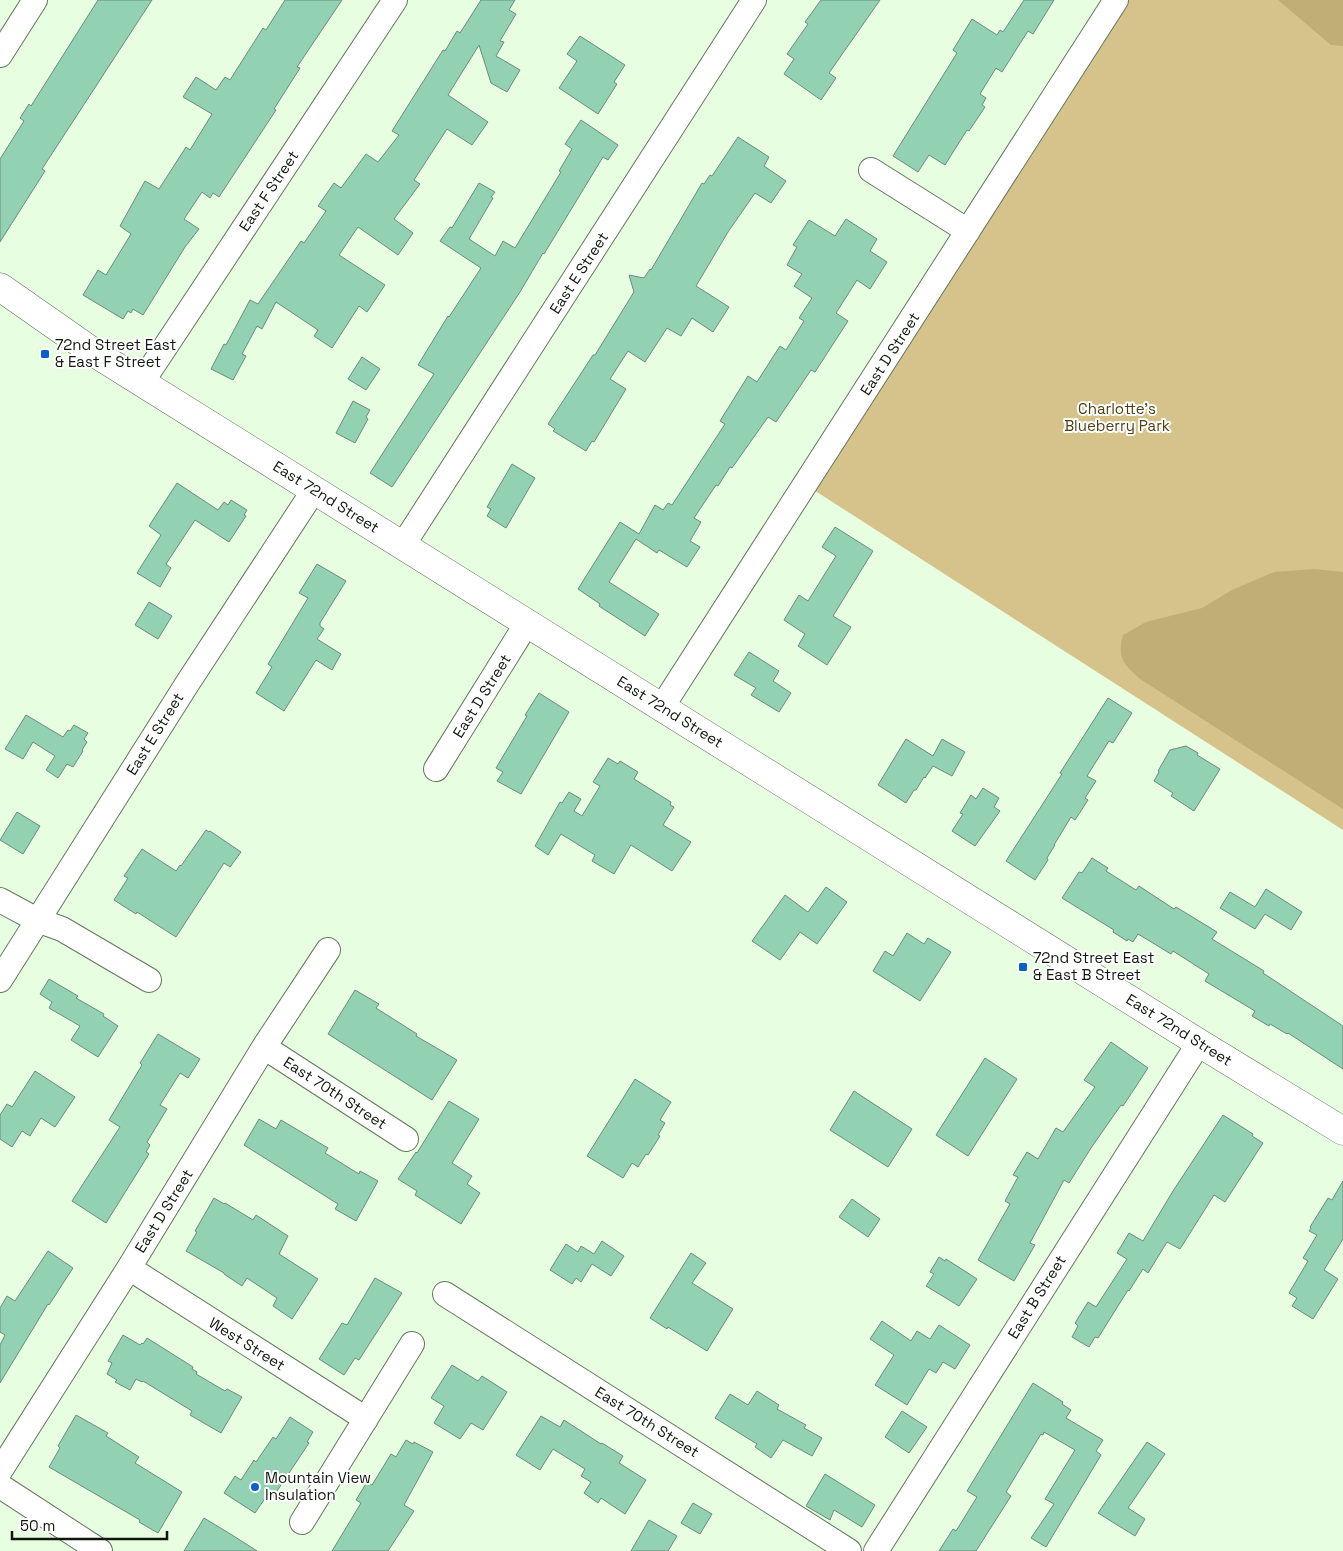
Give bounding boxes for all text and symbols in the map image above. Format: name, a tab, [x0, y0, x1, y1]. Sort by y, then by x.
street label: East F Street	[235, 147, 303, 235]
street label: East E Street	[545, 228, 612, 317]
street label: East D Street	[856, 309, 924, 399]
place label: 72nd Street East & East F Street	[55, 335, 177, 371]
marker: 72nd Street East & East F Street	[39, 348, 51, 360]
park label: Charlotte's Blueberry Park	[1064, 399, 1170, 435]
street label: East 72nd Street	[270, 456, 383, 537]
street label: East D Street	[448, 650, 515, 741]
street label: East 72nd Street	[614, 671, 727, 752]
street label: East E Street	[122, 689, 187, 778]
place label: 72nd Street East & East B Street	[1033, 948, 1155, 984]
marker: 72nd Street East & East B Street	[1017, 961, 1029, 973]
street label: East 72nd Street	[1123, 989, 1236, 1070]
street label: East 70th Street	[280, 1052, 391, 1133]
street label: East D Street	[130, 1165, 197, 1256]
street label: East B Street	[1003, 1251, 1070, 1342]
street label: West Street	[206, 1313, 289, 1375]
street label: East 70th Street	[592, 1382, 703, 1461]
place label: Mountain View Insulation	[265, 1468, 371, 1504]
marker: Mountain View Insulation	[249, 1481, 261, 1493]
scale bar	[12, 1508, 168, 1540]
text: 50 m	[20, 1516, 55, 1535]

